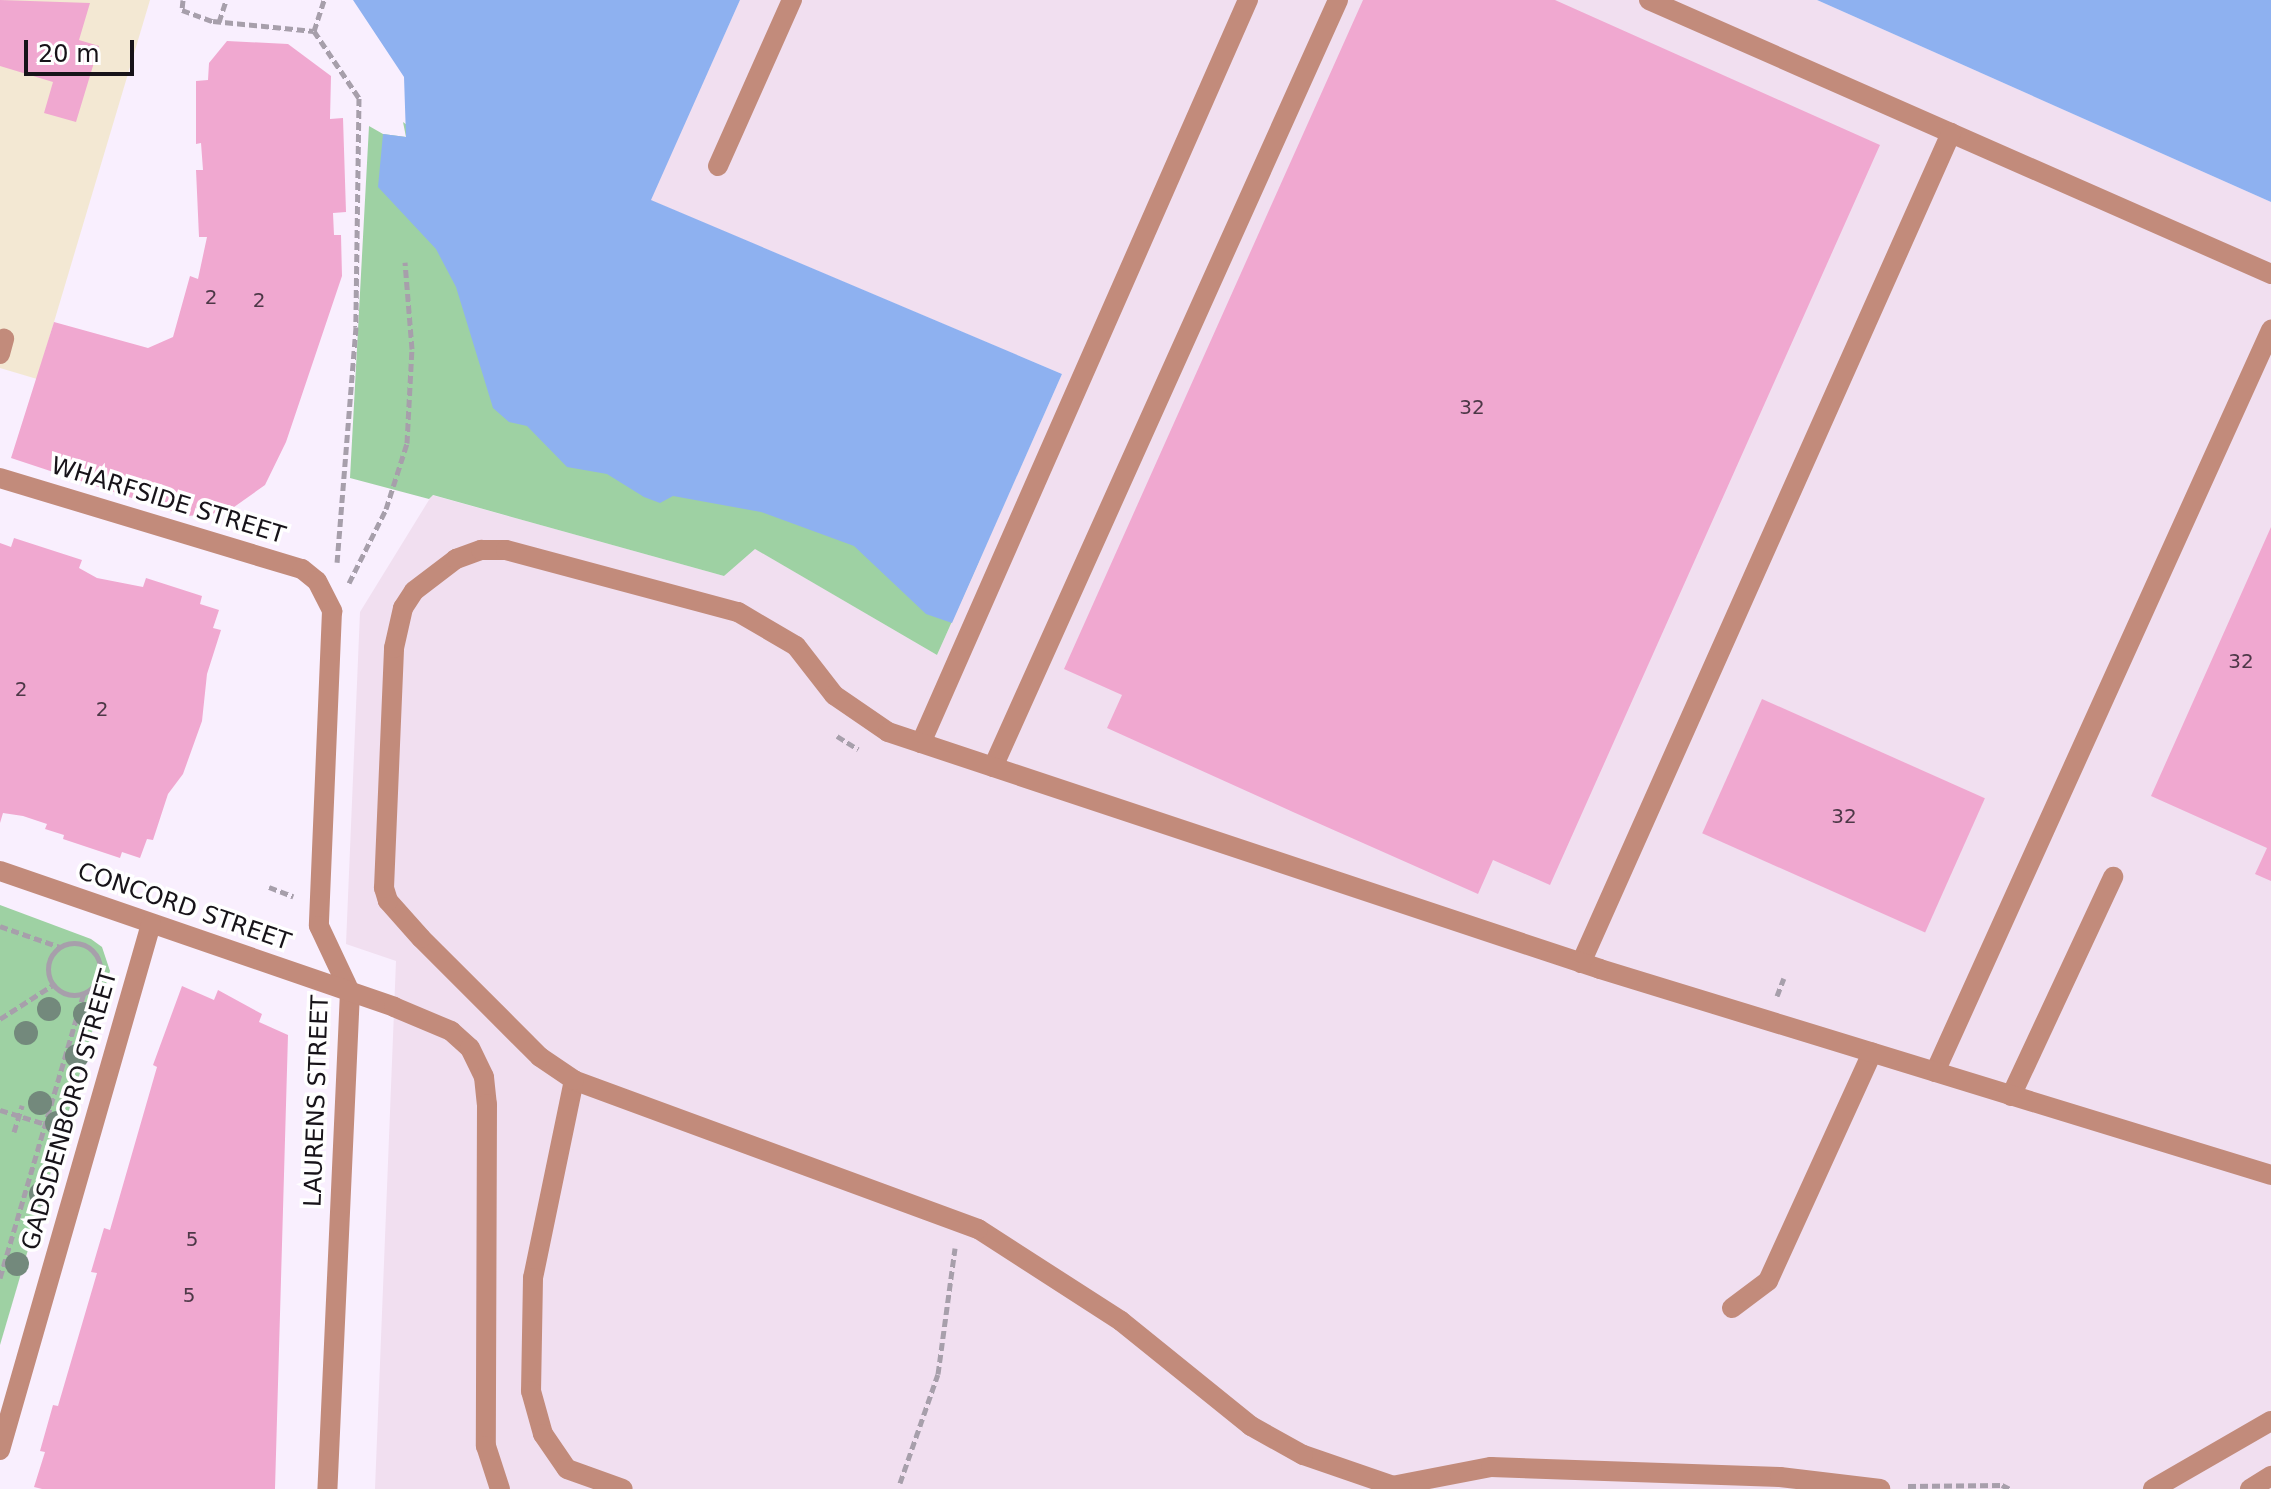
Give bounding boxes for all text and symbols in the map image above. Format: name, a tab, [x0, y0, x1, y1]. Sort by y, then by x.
scale bar	[28, 24, 138, 74]
text: 20 m	[38, 40, 100, 68]
house number: 2	[205, 285, 217, 309]
house number: 2	[253, 288, 265, 312]
house number: 32	[1459, 395, 1485, 419]
street label: WHARFSIDE STREET	[47, 452, 289, 550]
house number: 32	[2228, 649, 2254, 673]
house number: 2	[15, 677, 27, 701]
house number: 2	[96, 697, 108, 721]
house number: 32	[1831, 804, 1857, 828]
street label: CONCORD STREET	[74, 857, 294, 957]
street label: GADSDENBORO STREET	[16, 967, 124, 1253]
street label: LAURENS STREET	[299, 995, 335, 1207]
house number: 5	[186, 1227, 198, 1251]
house number: 5	[183, 1283, 195, 1307]

